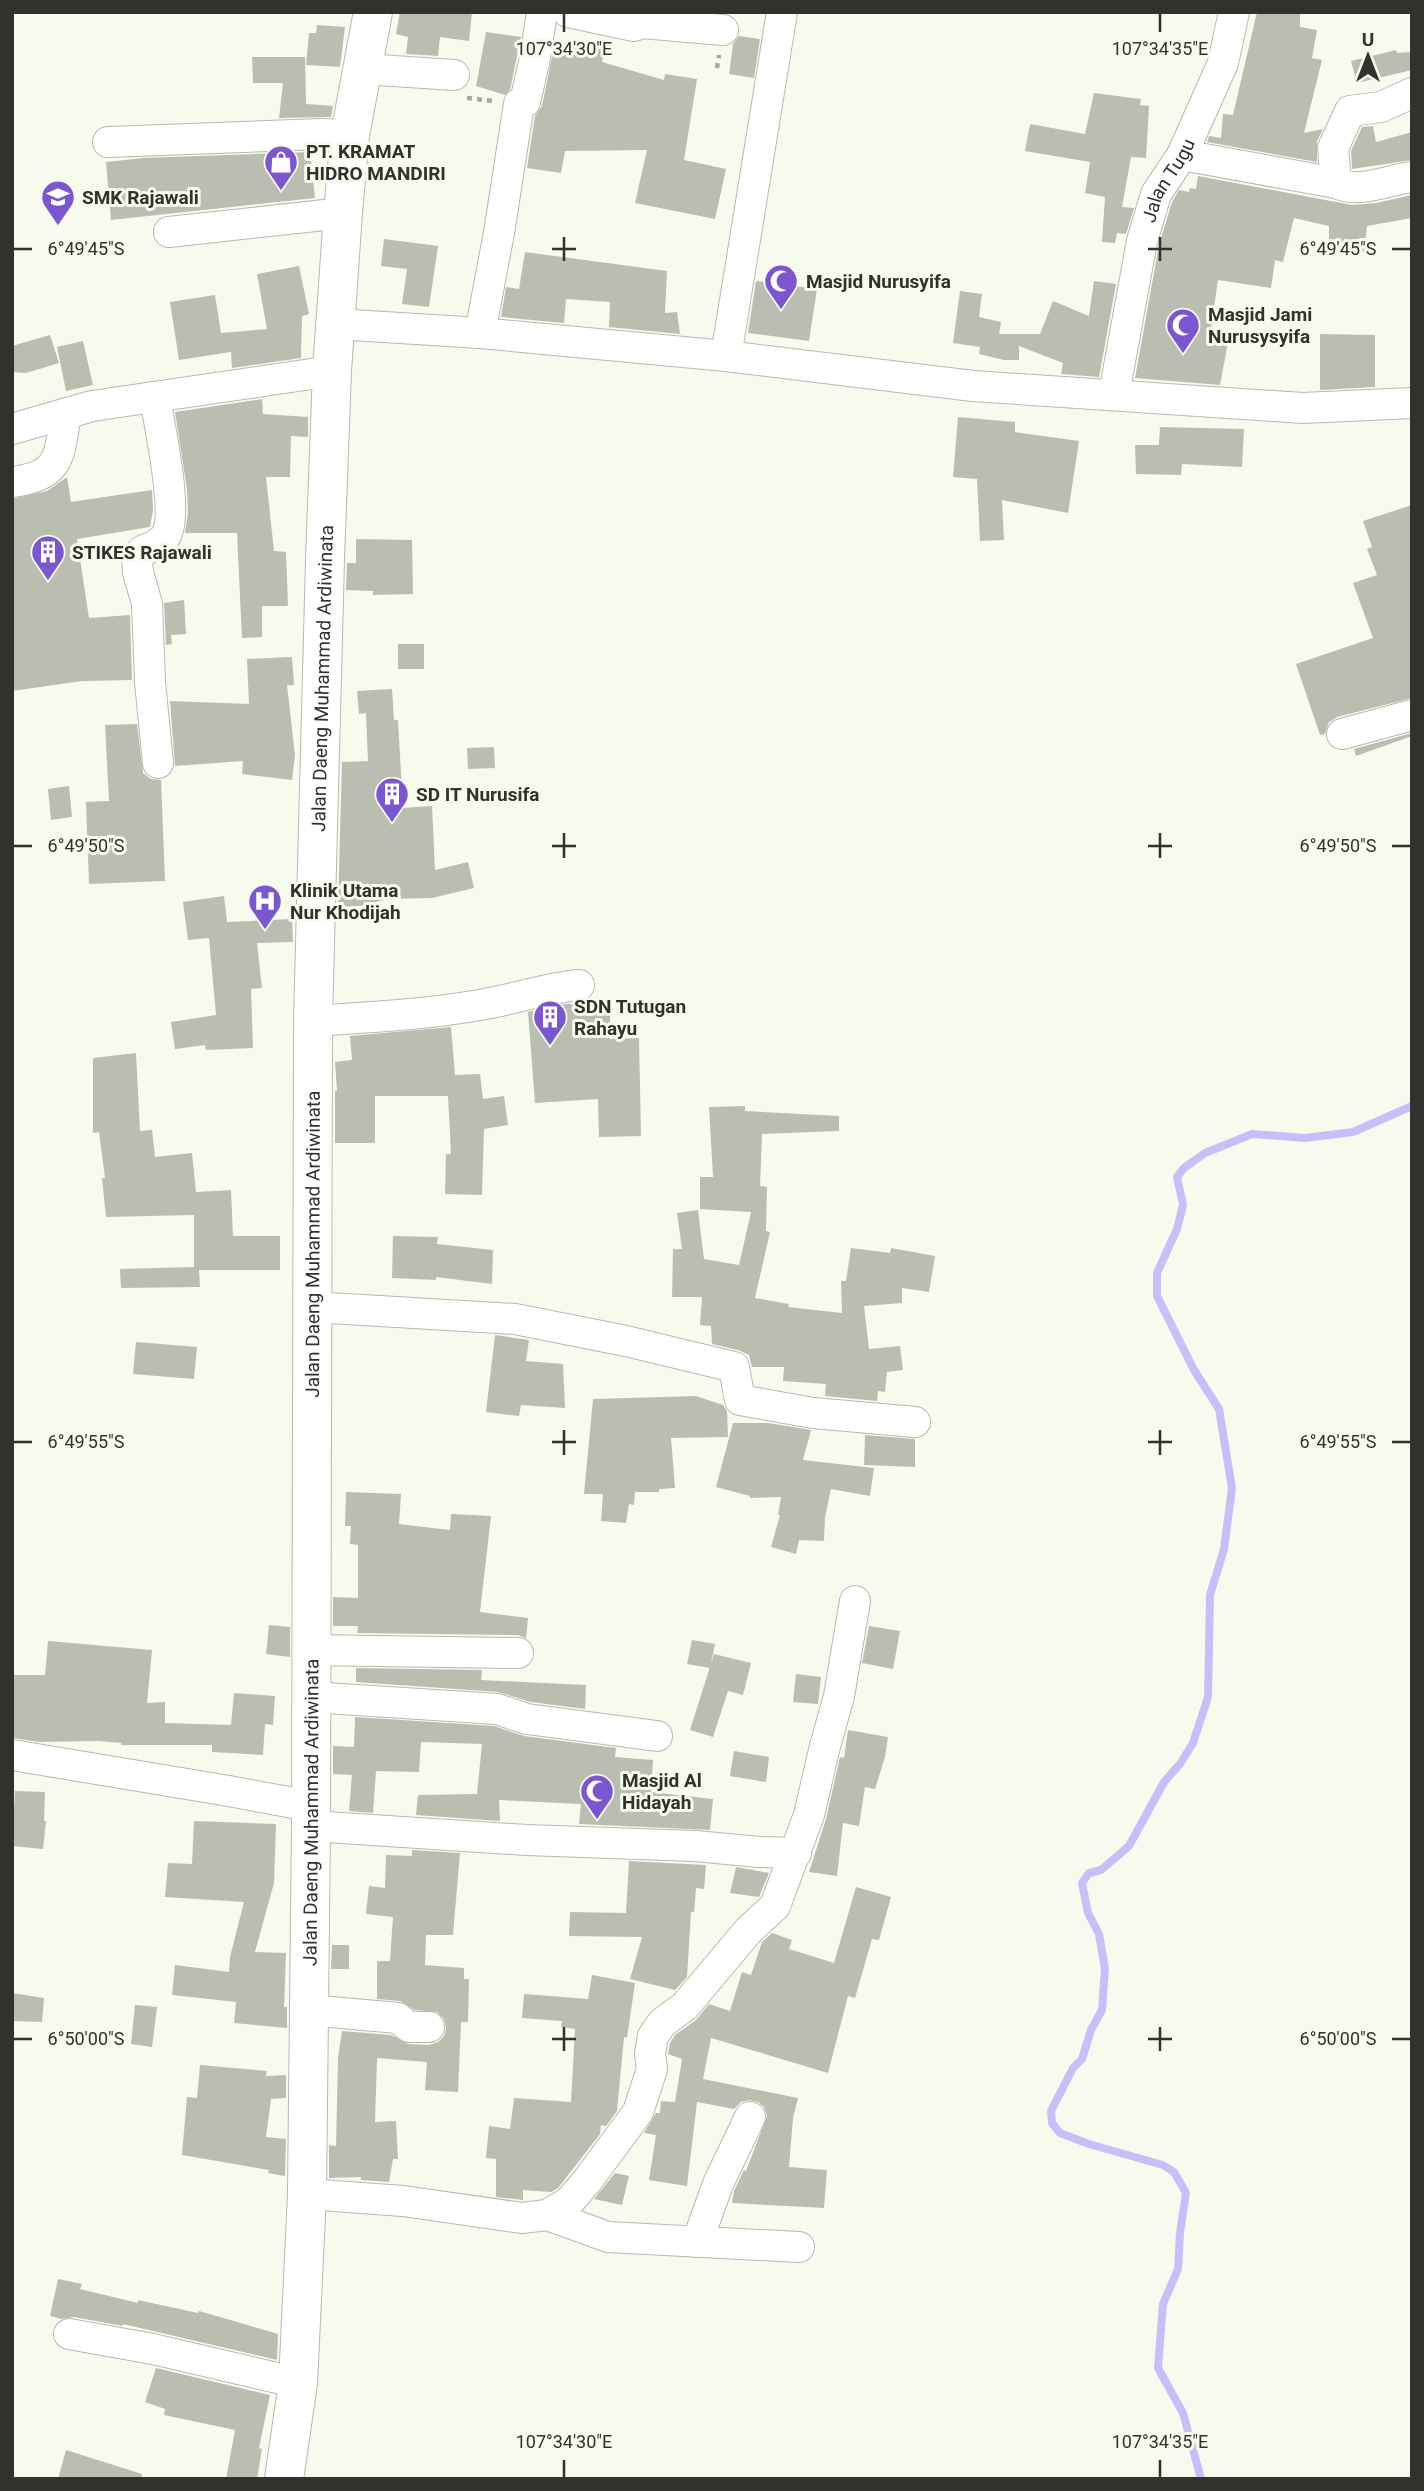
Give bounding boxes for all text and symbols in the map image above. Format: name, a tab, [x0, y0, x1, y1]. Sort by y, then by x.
north arrow	[1333, 21, 1403, 91]
text: U	[1362, 28, 1374, 51]
text: 107°34'30"E	[516, 38, 612, 59]
text: 107°34'35"E	[1112, 38, 1208, 59]
street label: Jalan Tugu	[1137, 135, 1199, 225]
place label: PT. KRAMAT HIDRO MANDIRI	[306, 140, 446, 185]
shop icon: PT. KRAMAT HIDRO MANDIRI	[262, 143, 300, 192]
school or university icon: SMK Rajawali	[39, 178, 77, 227]
place label: SMK Rajawali	[82, 186, 199, 209]
text: 6°49'45"S	[48, 238, 125, 259]
text: 6°49'45"S	[1300, 238, 1377, 259]
mosque icon: Masjid Nurusyifa	[762, 262, 800, 311]
place label: Masjid Nurusyifa	[806, 270, 951, 293]
place label: Masjid Jami Nurusysyifa	[1208, 303, 1312, 348]
mosque icon: Masjid Jami Nurusysyifa	[1164, 306, 1202, 355]
street label: Jalan Daeng Muhammad Ardiwinata	[306, 524, 338, 832]
building icon: STIKES Rajawali	[29, 533, 67, 582]
place label: STIKES Rajawali	[72, 541, 212, 564]
building icon: SD IT Nurusifa	[373, 775, 411, 824]
place label: SD IT Nurusifa	[416, 783, 539, 806]
text: 6°49'50"S	[48, 835, 125, 856]
text: 6°49'50"S	[1300, 835, 1377, 856]
place label: Klinik Utama Nur Khodijah	[290, 879, 401, 924]
hospital icon: Klinik Utama Nur Khodijah	[246, 882, 284, 931]
place label: SDN Tutugan Rahayu	[574, 995, 686, 1040]
building icon: SDN Tutugan Rahayu	[531, 998, 569, 1047]
street label: Jalan Daeng Muhammad Ardiwinata	[301, 1091, 324, 1398]
text: 6°49'55"S	[48, 1431, 125, 1452]
text: 6°49'55"S	[1300, 1431, 1377, 1452]
street label: Jalan Daeng Muhammad Ardiwinata	[298, 1659, 323, 1966]
place label: Masjid Al Hidayah	[622, 1769, 702, 1814]
mosque icon: Masjid Al Hidayah	[578, 1772, 616, 1821]
text: 6°50'00"S	[48, 2028, 125, 2049]
text: 6°50'00"S	[1300, 2028, 1377, 2049]
text: 107°34'30"E	[516, 2431, 612, 2452]
text: 107°34'35"E	[1112, 2431, 1208, 2452]

